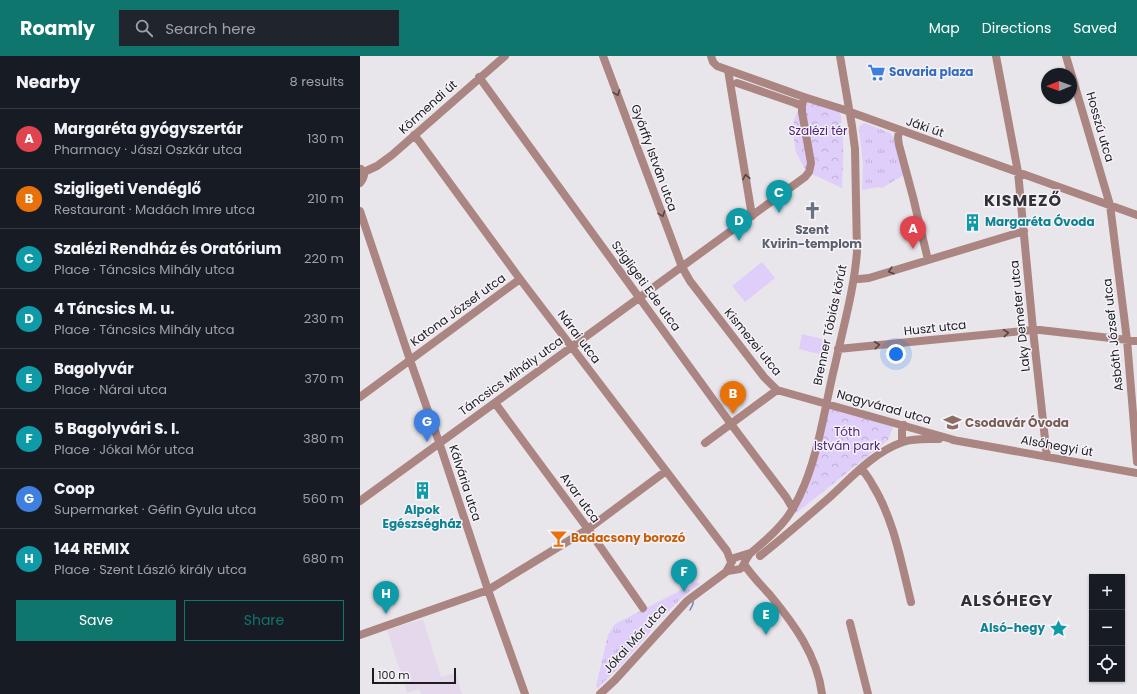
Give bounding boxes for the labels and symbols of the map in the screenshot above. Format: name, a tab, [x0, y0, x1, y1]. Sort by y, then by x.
supermarket icon: Savaria plaza	[866, 62, 886, 82]
place label: Savaria plaza	[889, 63, 974, 80]
north arrow	[1041, 68, 1077, 104]
street label: Körmendi út	[395, 76, 461, 137]
one-way arrow	[612, 89, 620, 96]
street label: Hosszú utca	[1082, 90, 1119, 164]
street label: Győrffy István utca	[627, 102, 682, 214]
street label: Jáki út	[904, 112, 946, 141]
park label: Szalézi tér	[789, 122, 848, 139]
one-way arrow	[742, 174, 751, 180]
pin: C	[766, 180, 792, 213]
district label: KISMEZŐ	[984, 189, 1062, 212]
church icon: Szent Kvirin-templom	[802, 201, 822, 221]
pin: D	[726, 208, 752, 241]
one-way arrow	[657, 211, 665, 218]
building icon: Margaréta Óvoda	[962, 212, 982, 232]
place label: Margaréta Óvoda	[985, 213, 1095, 230]
pin: A	[900, 216, 926, 249]
place label: Szent Kvirin-templom	[762, 221, 862, 252]
street label: Szigligeti Ede utca	[608, 237, 685, 334]
street label: Laky Demeter utca	[1005, 259, 1034, 373]
street label: Brenner Tóbiás körút	[808, 263, 851, 387]
one-way arrow	[888, 266, 895, 275]
street label: Katona József utca	[407, 269, 509, 350]
street label: Asbóth József utca	[1098, 278, 1127, 392]
street label: Kismezei utca	[721, 304, 786, 379]
street label: Nárai utca	[554, 307, 605, 367]
street label: Huszt utca	[903, 316, 967, 339]
one-way arrow	[1003, 328, 1009, 337]
street label: Táncsics Mihály utca	[455, 332, 566, 419]
one-way arrow	[874, 341, 880, 350]
your location	[886, 344, 906, 364]
pin: B	[720, 381, 746, 414]
street label: Nagyvárad utca	[835, 385, 933, 428]
pin: G	[414, 409, 440, 442]
school or university icon: Csodavár Óvoda	[942, 413, 962, 433]
place label: Csodavár Óvoda	[965, 414, 1069, 431]
park label: Tóth István park	[814, 423, 881, 454]
street label: Alsóhegyi út	[1020, 431, 1095, 460]
street label: Kálvária utca	[445, 443, 486, 523]
street label: Avar utca	[556, 469, 604, 526]
building icon: Alpok Egészségház	[412, 481, 432, 501]
place label: Alpok Egészségház	[382, 501, 462, 532]
bar icon: Badacsony borozó	[548, 528, 568, 548]
place label: Badacsony borozó	[571, 529, 686, 546]
pin: F	[671, 559, 697, 592]
pin: H	[373, 581, 399, 614]
district label: ALSÓHEGY	[960, 589, 1054, 612]
street label: Jókai Mór utca	[599, 600, 670, 677]
pin: E	[753, 602, 779, 635]
place icon: Alsó-hegy	[1048, 618, 1068, 638]
place label: Alsó-hegy	[980, 619, 1045, 636]
scale bar	[372, 666, 456, 685]

